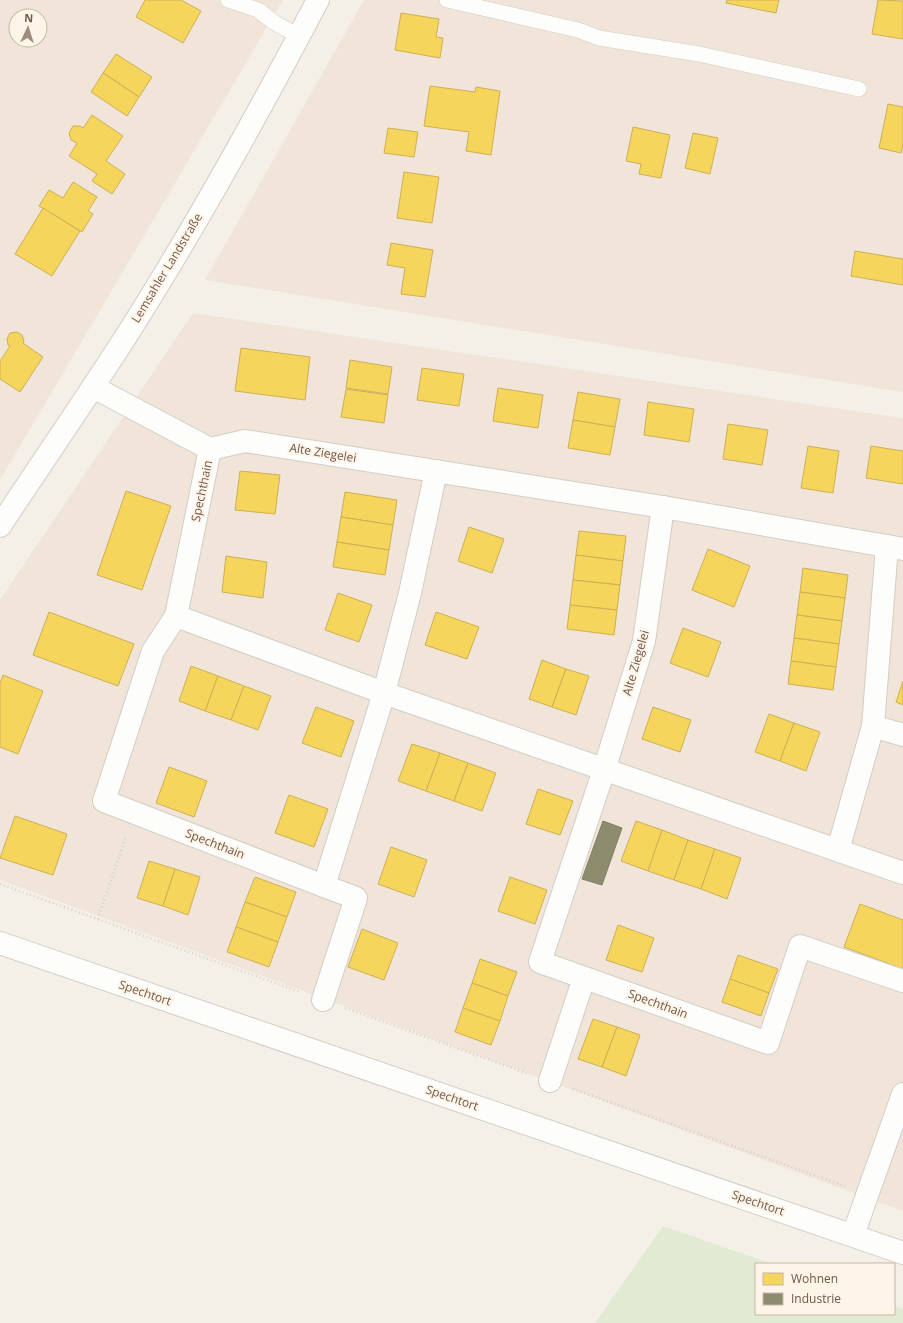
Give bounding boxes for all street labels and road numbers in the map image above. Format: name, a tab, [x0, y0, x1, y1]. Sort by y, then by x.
street label: Lemsahler Landstraße	[127, 210, 206, 326]
street label: Alte Ziegelei	[288, 439, 358, 466]
street label: Spechthain	[187, 459, 216, 523]
street label: Alte Ziegelei	[618, 628, 653, 698]
street label: Spechthain	[183, 824, 247, 863]
street label: Spechtort	[117, 976, 174, 1009]
street label: Spechthain	[626, 985, 690, 1022]
street label: Spechtort	[424, 1081, 481, 1114]
street label: Spechtort	[730, 1186, 787, 1219]

